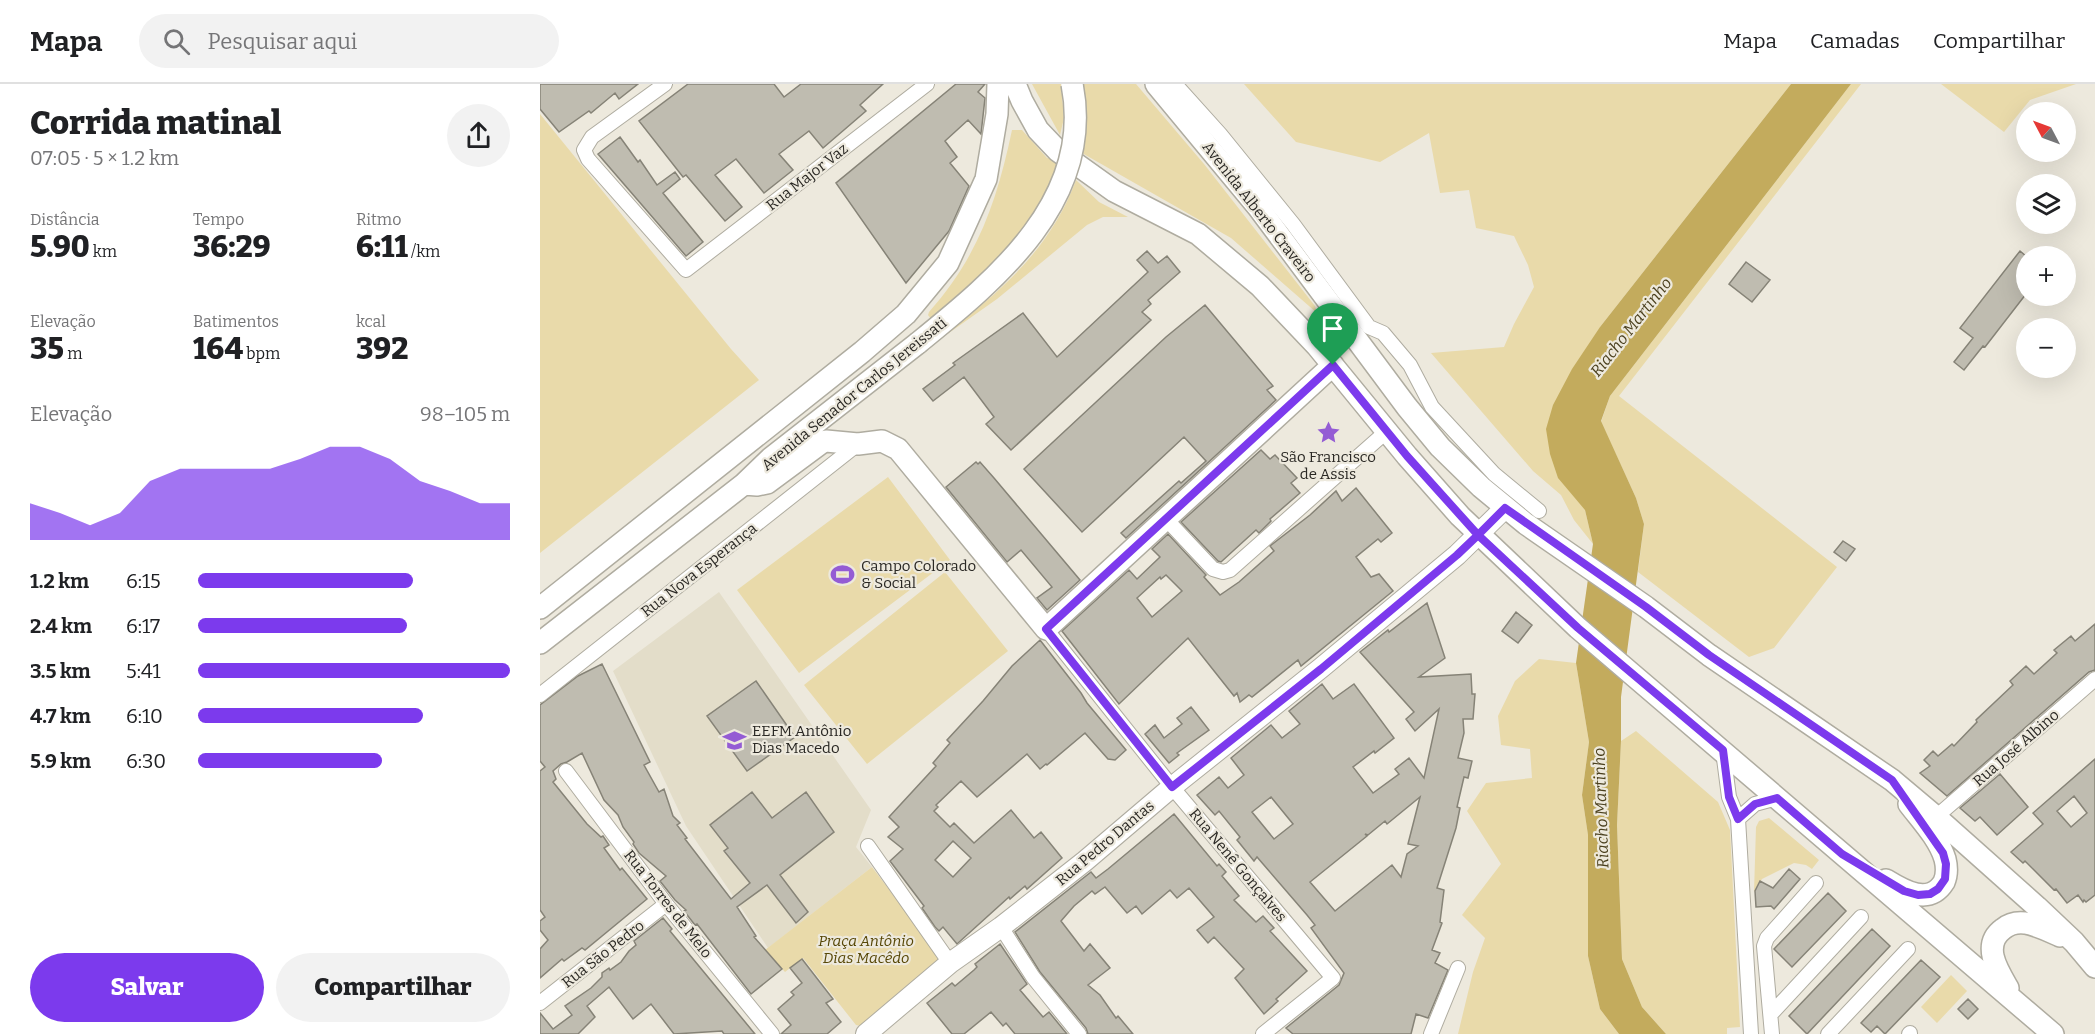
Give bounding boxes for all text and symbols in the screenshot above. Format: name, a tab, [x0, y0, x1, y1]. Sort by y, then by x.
search box	[139, 14, 559, 68]
text: Mapa	[30, 25, 103, 58]
icon: search	[160, 25, 193, 58]
text: Pesquisar aqui	[208, 28, 357, 55]
text: Mapa	[1723, 28, 1777, 54]
text: Camadas	[1810, 28, 1900, 54]
text: Compartilhar	[1933, 28, 2065, 54]
north arrow	[2016, 102, 2076, 162]
map controls	[2016, 102, 2076, 378]
text: Corrida matinal	[30, 103, 281, 143]
button: share	[447, 104, 510, 167]
street label: Avenida Alberto Craveiro	[1199, 138, 1319, 286]
street label: Rua Major Vaz	[763, 140, 851, 214]
text: 07:05 · 5 × 1.2 km	[30, 146, 179, 170]
button: layers	[2016, 174, 2076, 234]
text: Distância	[30, 210, 99, 229]
text: Tempo	[193, 210, 244, 229]
text: Ritmo	[356, 210, 401, 229]
text: 5.90	[30, 229, 90, 265]
text: 36:29	[193, 229, 270, 265]
text: 6:11	[356, 229, 408, 265]
text: km	[90, 242, 117, 261]
text: /km	[408, 242, 440, 261]
button: +	[2016, 246, 2076, 306]
water label: Riacho Martinho	[1586, 274, 1676, 380]
pin	[1307, 303, 1358, 365]
text: Elevação	[30, 312, 96, 331]
text: Batimentos	[193, 312, 279, 331]
text: kcal	[356, 312, 386, 331]
icon: arrive	[1316, 312, 1349, 345]
street label: Avenida Senador Carlos Jereissati	[758, 313, 951, 474]
button: −	[2016, 318, 2076, 378]
text: 35	[30, 331, 64, 367]
text: 164	[193, 331, 243, 367]
text: 392	[356, 331, 408, 367]
text: m	[64, 344, 82, 363]
text: bpm	[243, 344, 280, 363]
text: Elevação	[30, 402, 112, 426]
text: 98–105 m	[420, 402, 510, 426]
place icon: São Francisco de Assis	[1315, 420, 1341, 446]
place label: São Francisco de Assis	[1280, 448, 1376, 483]
street label: Rua Nova Esperança	[638, 519, 760, 621]
place label: Campo Colorado & Social	[861, 557, 976, 592]
sports icon: Campo Colorado & Social	[830, 562, 856, 588]
text: 1.2 km	[30, 569, 89, 593]
text: 6:15	[126, 569, 161, 593]
text: 2.4 km	[30, 614, 92, 638]
text: 6:17	[126, 614, 160, 638]
text: 3.5 km	[30, 659, 91, 683]
text: 5:41	[126, 659, 161, 683]
text: 4.7 km	[30, 704, 91, 728]
text: 6:10	[126, 704, 163, 728]
street label: Rua José Albino	[1969, 706, 2063, 790]
place label: EEFM Antônio Dias Macedo	[752, 722, 851, 757]
school or university icon: EEFM Antônio Dias Macedo	[721, 727, 747, 753]
water label: Riacho Martinho	[1589, 747, 1613, 869]
text: 5.9 km	[30, 749, 91, 773]
text: 6:30	[126, 749, 166, 773]
street label: Rua Pedro Dantas	[1052, 797, 1158, 889]
street label: Rua Nenê Gonçalves	[1185, 805, 1291, 925]
street label: Rua Torres de Melo	[620, 846, 716, 962]
street label: Rua São Pedro	[558, 916, 648, 992]
park label: Praça Antônio Dias Macêdo	[818, 932, 914, 967]
button: Salvar	[30, 953, 264, 1022]
button: Compartilhar	[276, 953, 510, 1022]

